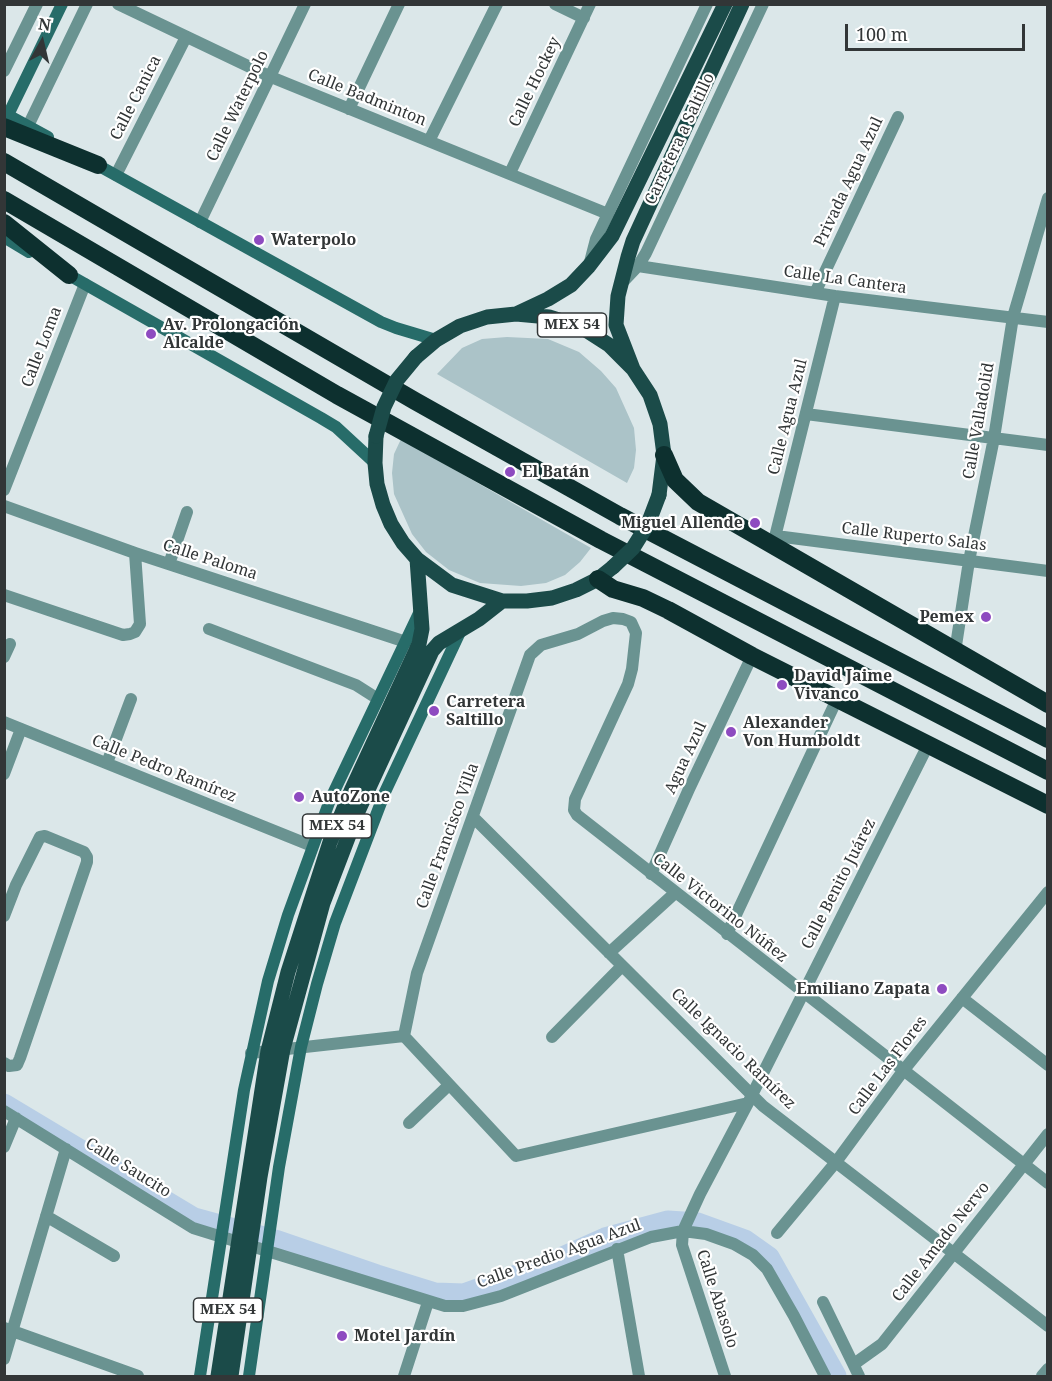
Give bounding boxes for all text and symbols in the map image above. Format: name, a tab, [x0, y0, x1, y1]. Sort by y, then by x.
north arrow	[12, 12, 72, 72]
text: N	[37, 12, 52, 36]
scale bar	[848, 12, 1028, 50]
text: 100 m	[856, 22, 908, 46]
street label: Calle Hockey	[505, 34, 565, 130]
street label: Calle Waterpolo	[203, 47, 273, 165]
street label: Calle Canica	[106, 52, 166, 144]
street label: Calle Badminton	[305, 65, 429, 131]
street label: Carretera a Saltillo	[641, 70, 719, 208]
street label: Privada Agua Azul	[810, 114, 888, 250]
place label: Waterpolo	[271, 230, 356, 250]
marker: Waterpolo	[252, 233, 266, 247]
street label: Calle La Cantera	[782, 262, 908, 298]
street label: Calle Loma	[18, 304, 66, 390]
road number: MEX 54	[538, 313, 606, 337]
place label: Av. Prolongación Alcalde	[163, 315, 299, 353]
marker: Av. Prolongación Alcalde	[144, 327, 158, 341]
street label: Calle Agua Azul	[764, 357, 812, 477]
street label: Calle Valladolid	[959, 361, 999, 481]
place label: El Batán	[522, 462, 589, 482]
marker: El Batán	[503, 465, 517, 479]
place label: Miguel Allende	[621, 513, 743, 533]
marker: Miguel Allende	[748, 516, 762, 530]
street label: Calle Ruperto Salas	[840, 519, 988, 555]
street label: Calle Paloma	[160, 536, 260, 584]
place label: Pemex	[919, 607, 974, 627]
marker: Pemex	[979, 610, 993, 624]
place label: David Jaime Vivanco	[794, 666, 892, 704]
marker: David Jaime Vivanco	[775, 678, 789, 692]
place label: Carretera Saltillo	[446, 692, 525, 730]
marker: Carretera Saltillo	[427, 704, 441, 718]
place label: Alexander Von Humboldt	[743, 713, 860, 751]
street label: Agua Azul	[661, 719, 711, 797]
marker: Alexander Von Humboldt	[724, 725, 738, 739]
street label: Calle Pedro Ramírez	[89, 731, 239, 807]
street label: Calle Francisco Villa	[413, 760, 483, 912]
place label: AutoZone	[311, 787, 390, 807]
marker: AutoZone	[292, 790, 306, 804]
road number: MEX 54	[302, 814, 372, 838]
street label: Calle Benito Juárez	[798, 815, 880, 953]
street label: Calle Victorino Núñez	[649, 849, 791, 967]
place label: Emiliano Zapata	[796, 979, 930, 999]
marker: Emiliano Zapata	[935, 982, 949, 996]
street label: Calle Ignacio Ramírez	[667, 985, 799, 1113]
street label: Calle Las Flores	[845, 1013, 931, 1119]
street label: Calle Saucito	[82, 1134, 174, 1202]
street label: Calle Amado Nervo	[888, 1178, 994, 1306]
street label: Calle Predio Agua Azul	[474, 1215, 644, 1293]
street label: Calle Abasolo	[692, 1247, 742, 1351]
road number: MEX 54	[194, 1298, 262, 1322]
place label: Motel Jardín	[354, 1326, 455, 1346]
marker: Motel Jardín	[335, 1329, 349, 1343]

